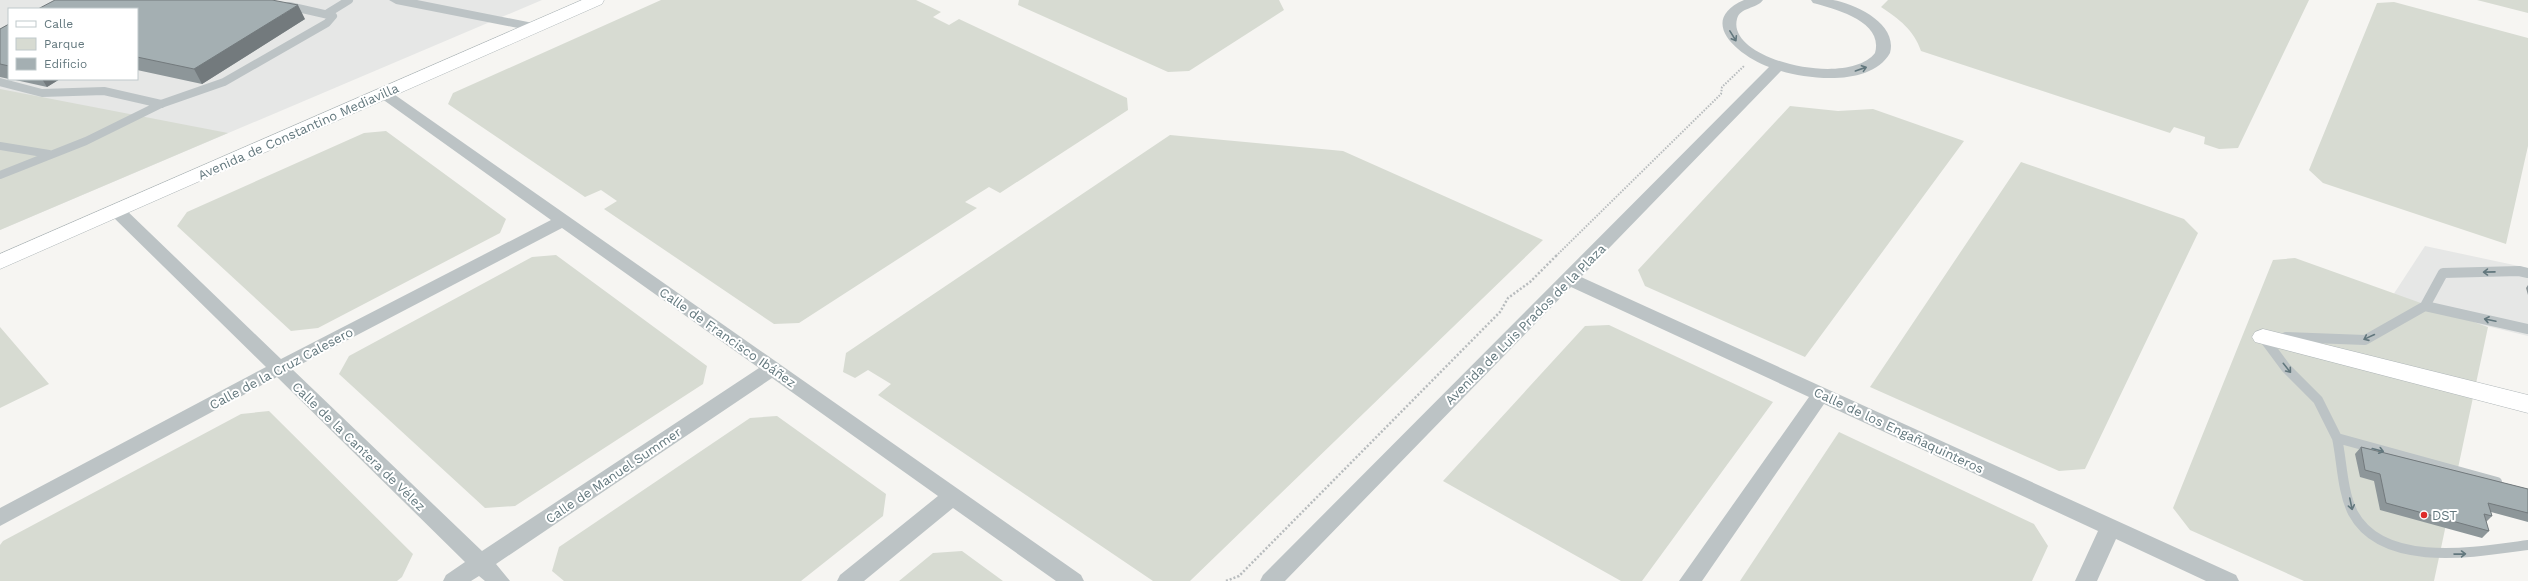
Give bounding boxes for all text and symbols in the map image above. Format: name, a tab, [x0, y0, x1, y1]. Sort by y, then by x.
legend	[8, 8, 138, 80]
text: Calle	[44, 17, 73, 31]
one-way arrow	[1729, 30, 1737, 41]
text: Parque	[44, 37, 85, 51]
text: Edificio	[44, 57, 87, 71]
one-way arrow	[1854, 64, 1866, 72]
street label: Avenida de Constantino Mediavilla	[196, 80, 401, 183]
street label: Avenida de Luis Prados de la Plaza	[1442, 241, 1609, 408]
one-way arrow	[2483, 268, 2496, 276]
street label: Calle de Francisco Ibáñez	[657, 285, 799, 390]
one-way arrow	[2484, 316, 2497, 324]
street label: Calle de la Cruz Calesero	[207, 324, 356, 413]
one-way arrow	[2364, 334, 2376, 341]
one-way arrow	[2283, 362, 2291, 373]
street label: Calle de la Cantera de Vélez	[289, 379, 428, 514]
street label: Calle de los Engañaquinteros	[1812, 384, 1986, 477]
street label: Calle de Manuel Summer	[543, 424, 684, 526]
one-way arrow	[2371, 446, 2384, 454]
one-way arrow	[2348, 497, 2356, 510]
place label: DST	[2432, 508, 2457, 523]
marker: DST	[2419, 510, 2429, 520]
one-way arrow	[2453, 550, 2466, 558]

